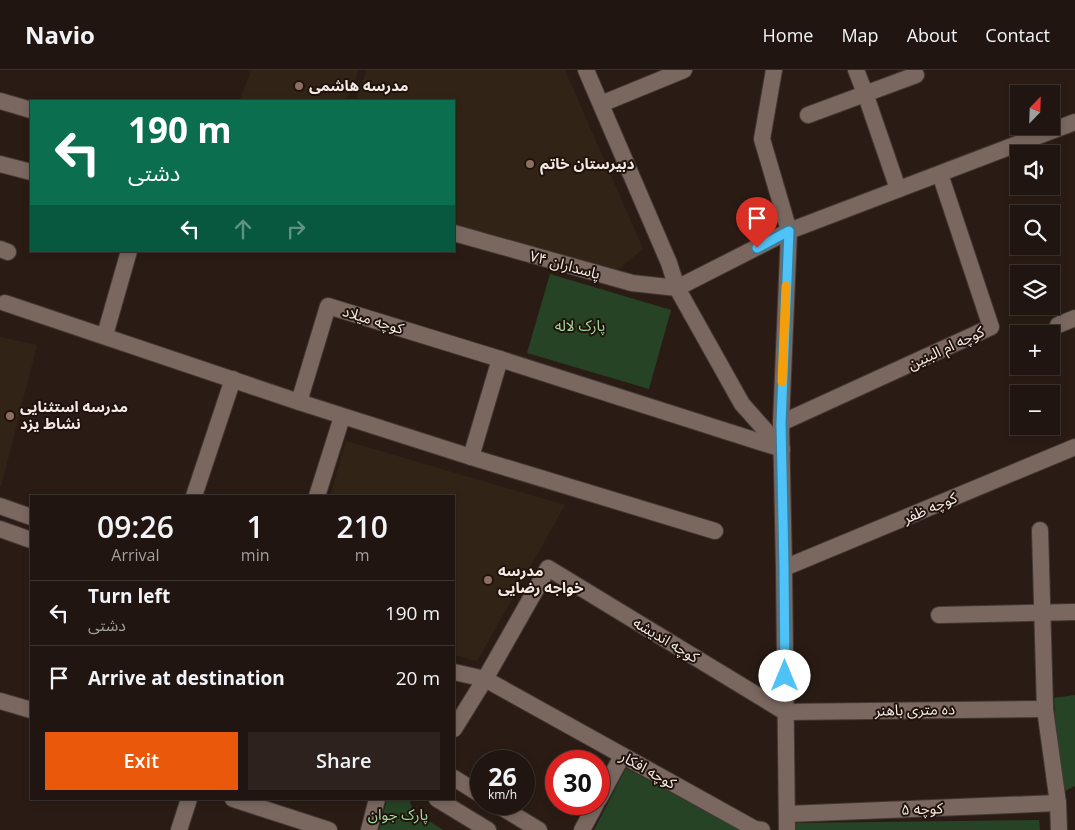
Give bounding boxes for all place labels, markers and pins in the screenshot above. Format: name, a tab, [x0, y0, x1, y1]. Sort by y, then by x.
place label: مدرسه هاشمی	[309, 75, 408, 95]
marker: مدرسه هاشمی	[293, 80, 305, 92]
place label: دبیرستان خاتم	[540, 153, 635, 175]
marker: دبیرستان خاتم	[524, 158, 536, 170]
pin	[736, 197, 778, 248]
place label: مدرسه استثنایی نشاط یزد	[20, 396, 128, 433]
marker: مدرسه استثنایی نشاط یزد	[4, 410, 16, 422]
place label: مدرسه خواجه رضایی	[498, 560, 584, 597]
marker: مدرسه خواجه رضایی	[482, 574, 494, 586]

